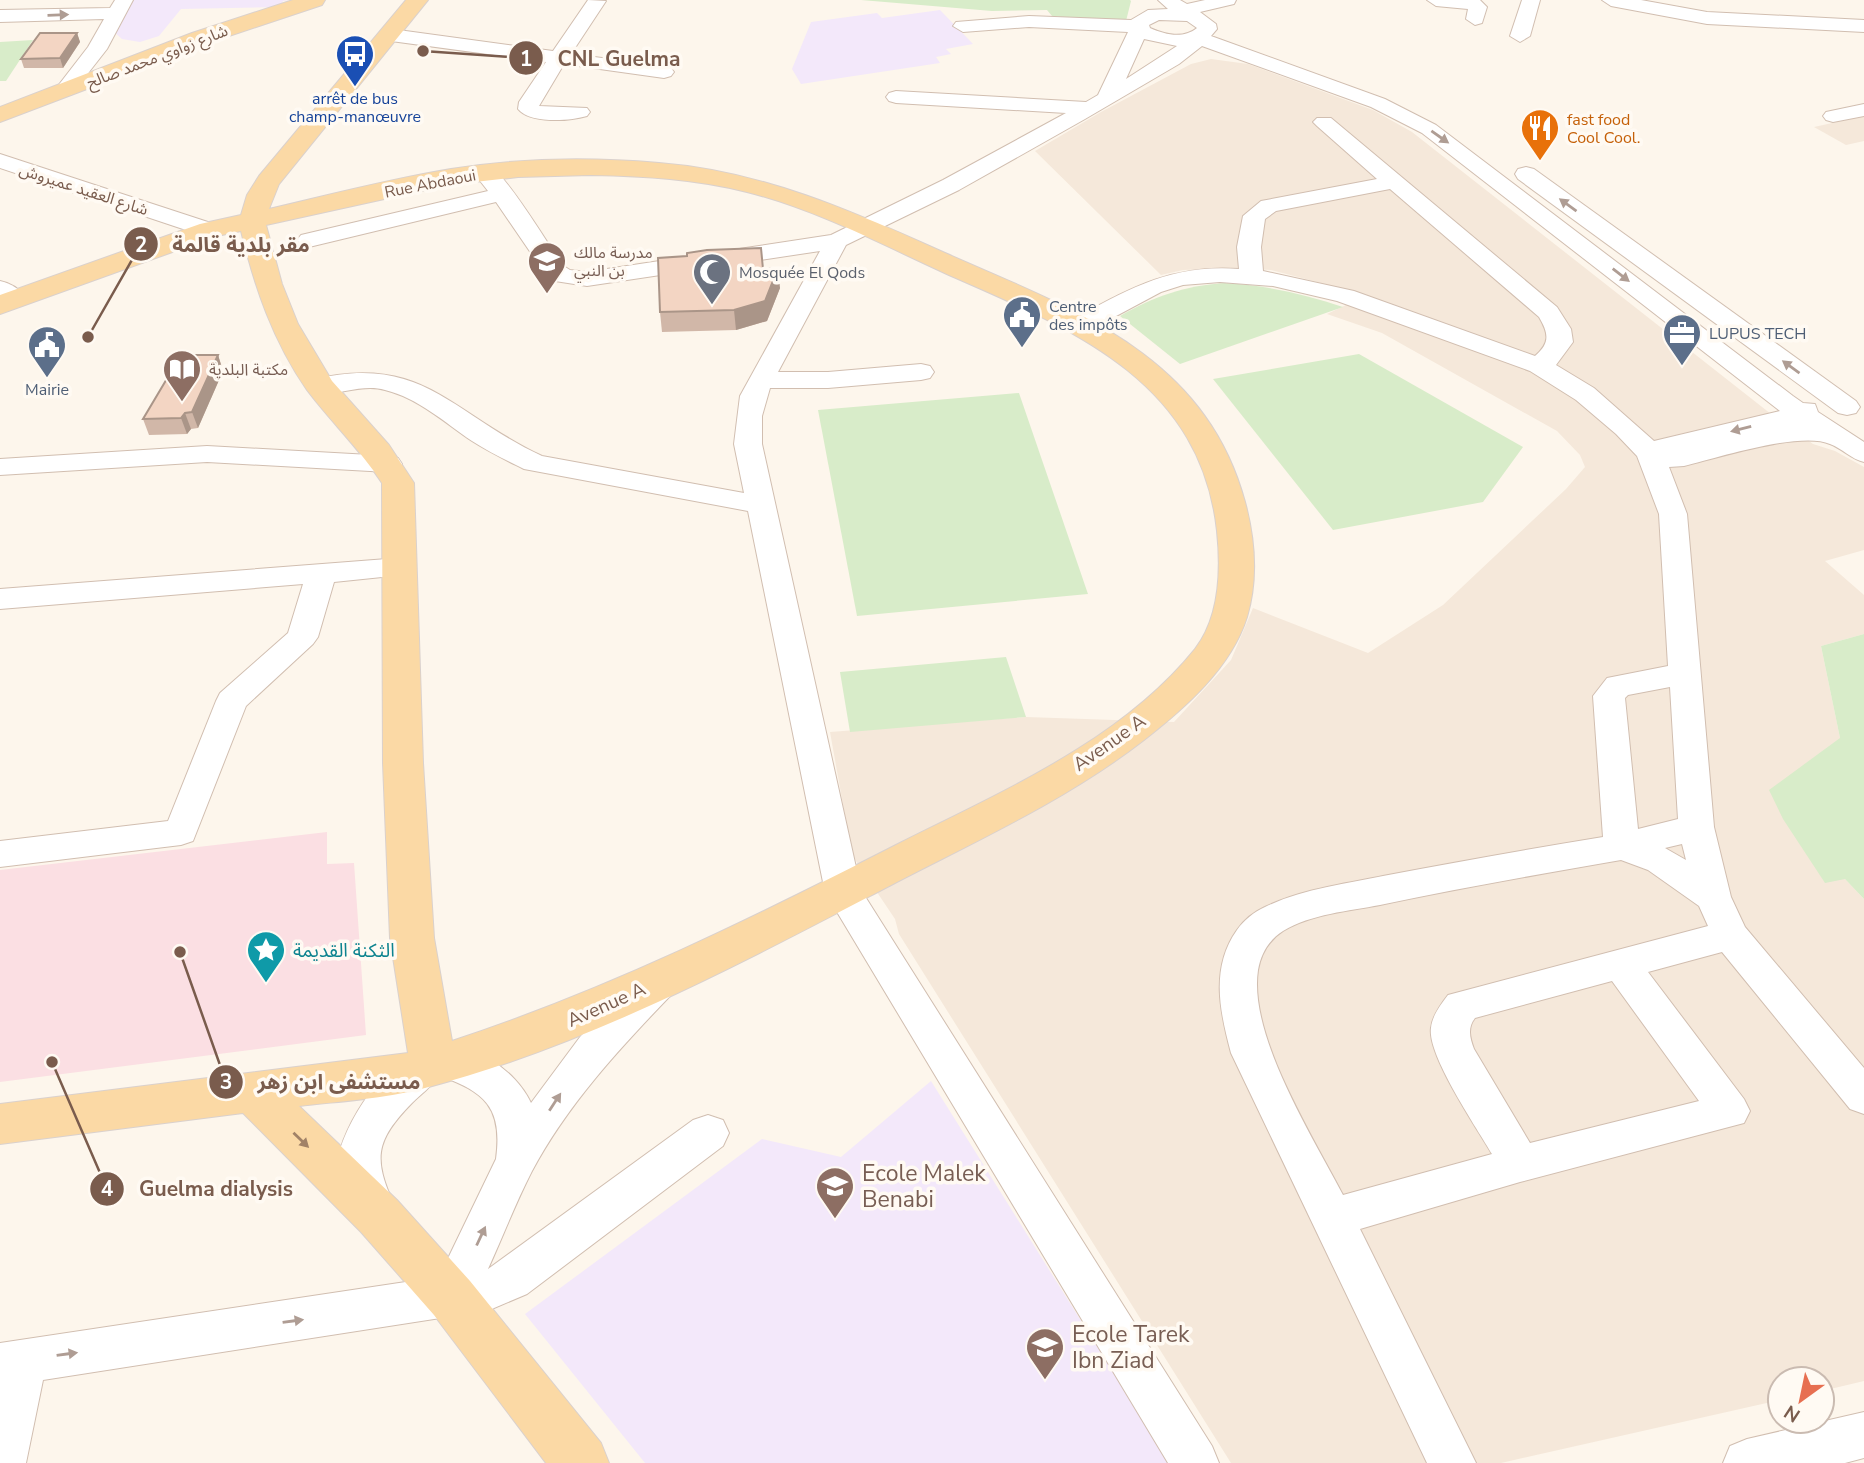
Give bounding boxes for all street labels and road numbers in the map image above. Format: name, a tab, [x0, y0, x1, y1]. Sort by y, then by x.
street label: شارع زواوي محمد صالح	[84, 20, 232, 95]
street label: شارع العقيد عميروش	[16, 159, 151, 222]
street label: Rue Abdaoui	[383, 164, 478, 204]
street label: Avenue A	[1068, 708, 1151, 777]
street label: Avenue A	[563, 976, 650, 1034]

